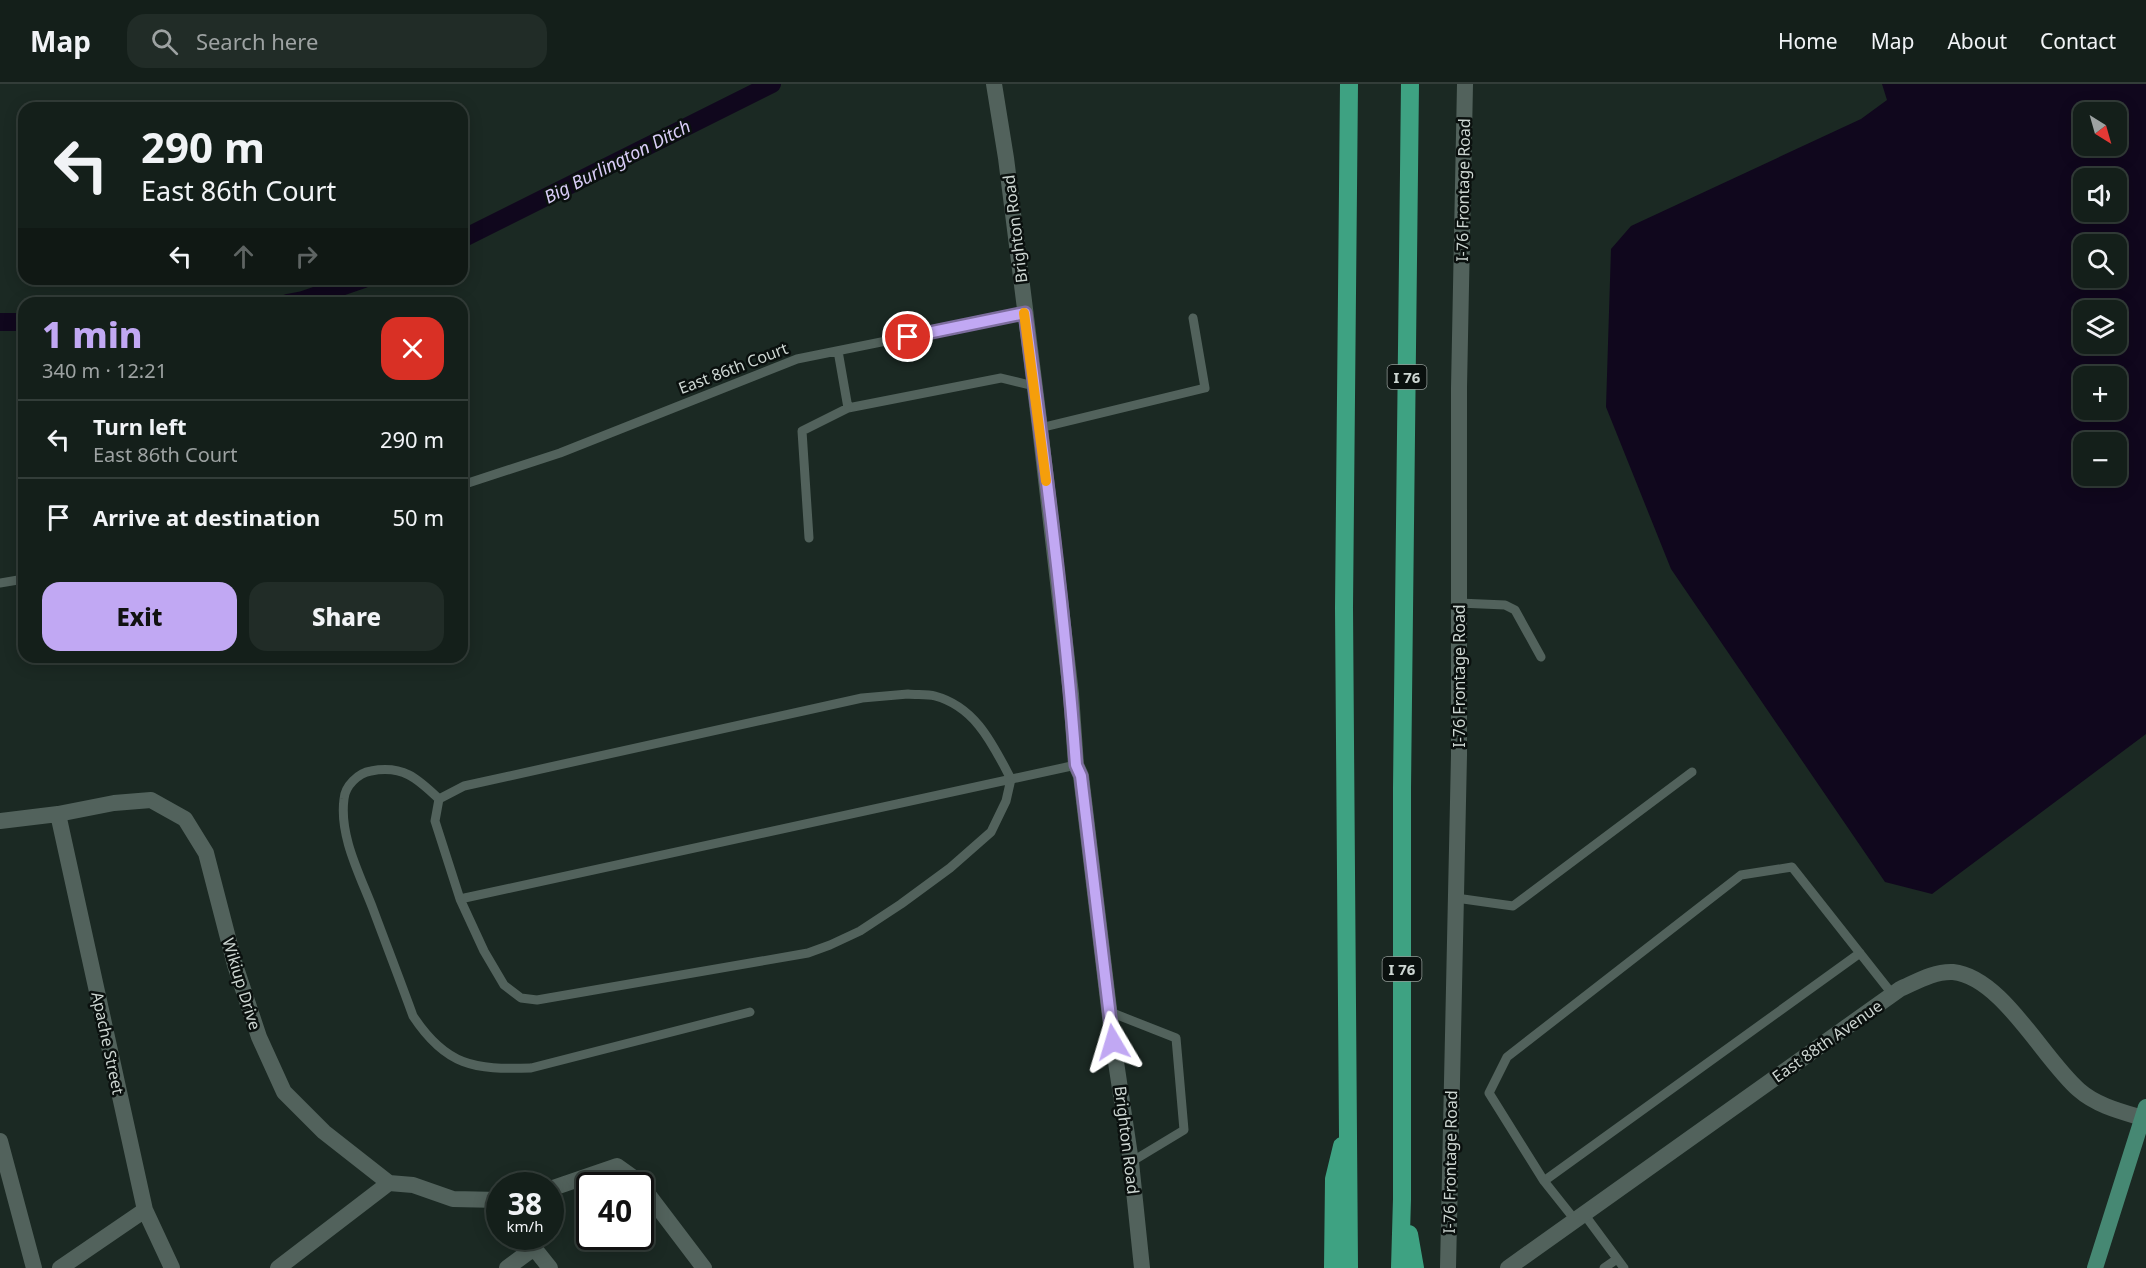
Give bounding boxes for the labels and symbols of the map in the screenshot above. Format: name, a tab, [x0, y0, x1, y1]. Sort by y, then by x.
north arrow	[2073, 102, 2127, 156]
water label: Big Burlington Ditch	[540, 114, 694, 208]
street label: I-76 Frontage Road	[1451, 118, 1475, 262]
street label: Brighton Road	[997, 174, 1033, 284]
pin	[882, 311, 933, 362]
street label: East 86th Court	[675, 337, 791, 399]
road number: I 76	[1388, 365, 1426, 389]
street label: I-76 Frontage Road	[1448, 604, 1470, 748]
street label: Wikiup Drive	[218, 935, 266, 1033]
road number: I 76	[1382, 957, 1422, 981]
street label: Apache Street	[86, 990, 130, 1097]
street label: East 88th Avenue	[1768, 995, 1886, 1087]
position arrow	[1081, 1010, 1145, 1074]
street label: Brighton Road	[1109, 1085, 1145, 1195]
street label: I-76 Frontage Road	[1438, 1090, 1462, 1234]
speed limit sign: 40	[576, 1172, 654, 1250]

